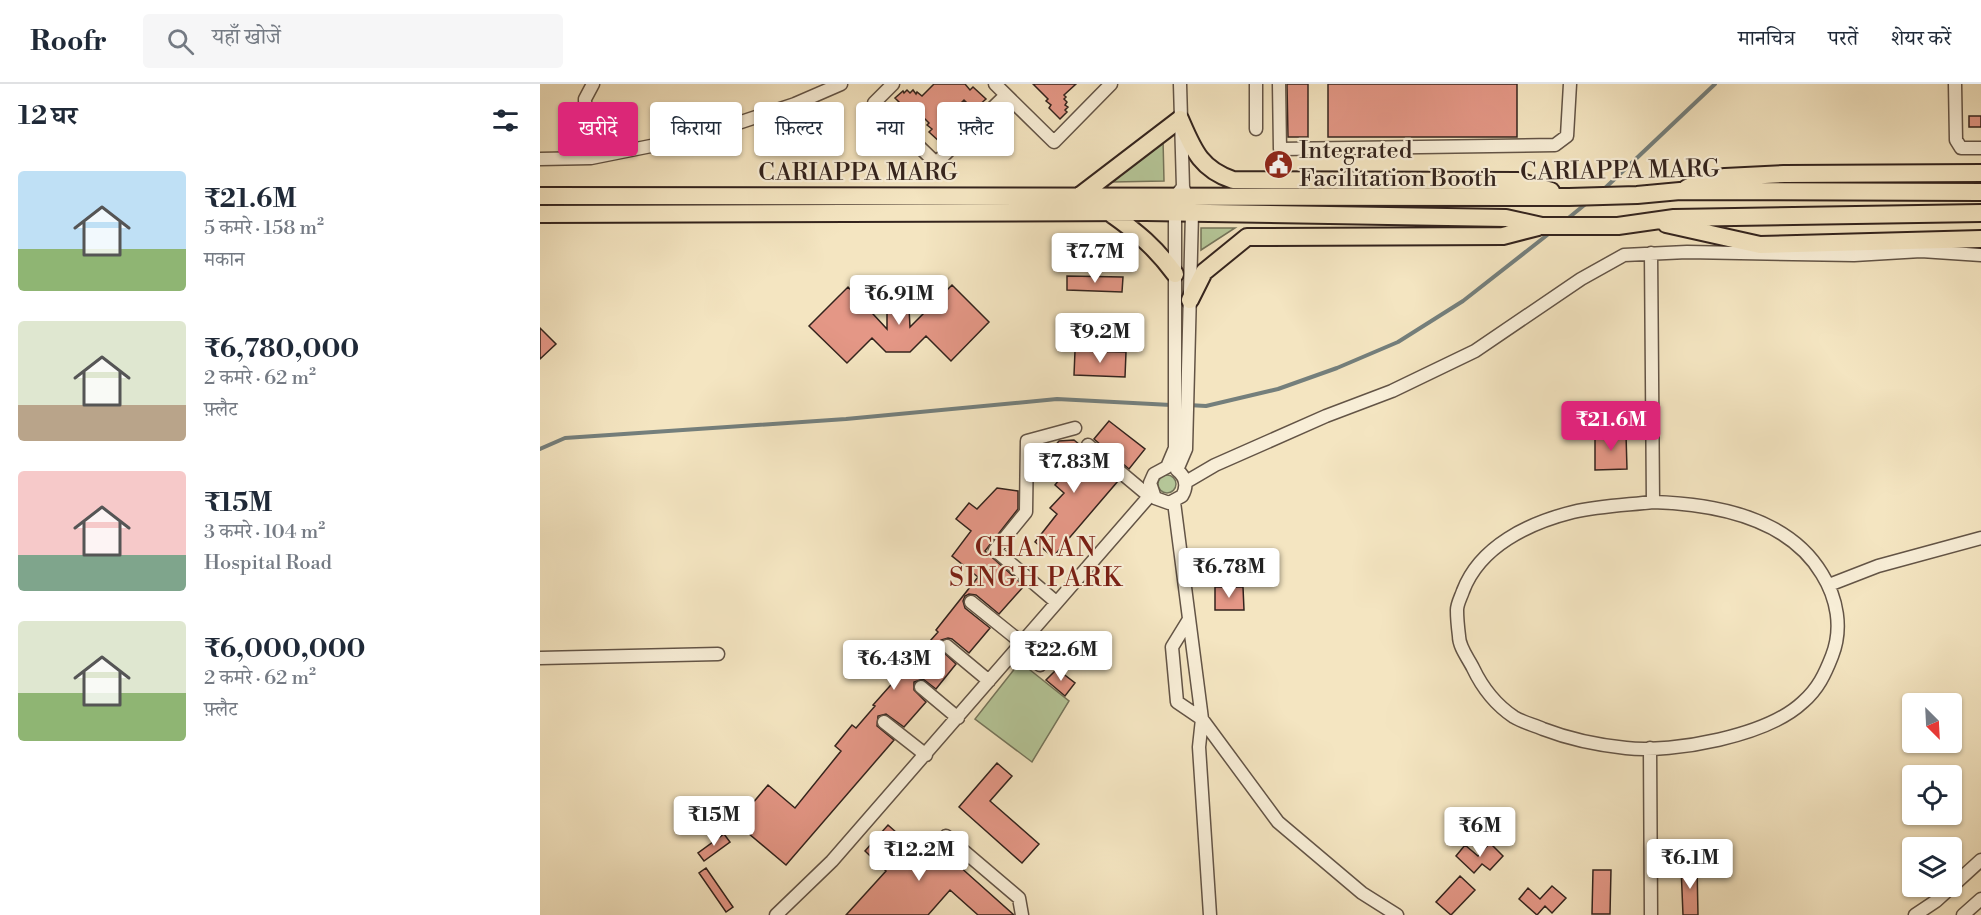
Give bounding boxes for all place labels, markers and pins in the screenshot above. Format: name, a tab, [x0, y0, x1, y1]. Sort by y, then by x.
place label: Integrated Facilitation Booth	[1299, 136, 1497, 194]
public building icon: Integrated Facilitation Booth	[1262, 148, 1294, 180]
pin: ₹7.7M	[1053, 233, 1137, 284]
pin: ₹6.91M	[850, 275, 948, 326]
pin: ₹9.2M	[1058, 313, 1142, 364]
pin: ₹21.6M	[1562, 401, 1660, 452]
pin: ₹7.83M	[1025, 443, 1123, 494]
pin: ₹6.78M	[1180, 548, 1278, 599]
pin: ₹22.6M	[1012, 631, 1110, 682]
pin: ₹6.43M	[845, 640, 943, 691]
pin: ₹15M	[678, 796, 750, 847]
pin: ₹6M	[1451, 807, 1509, 858]
pin: ₹12.2M	[870, 831, 968, 882]
pin: ₹6.1M	[1648, 839, 1732, 890]

